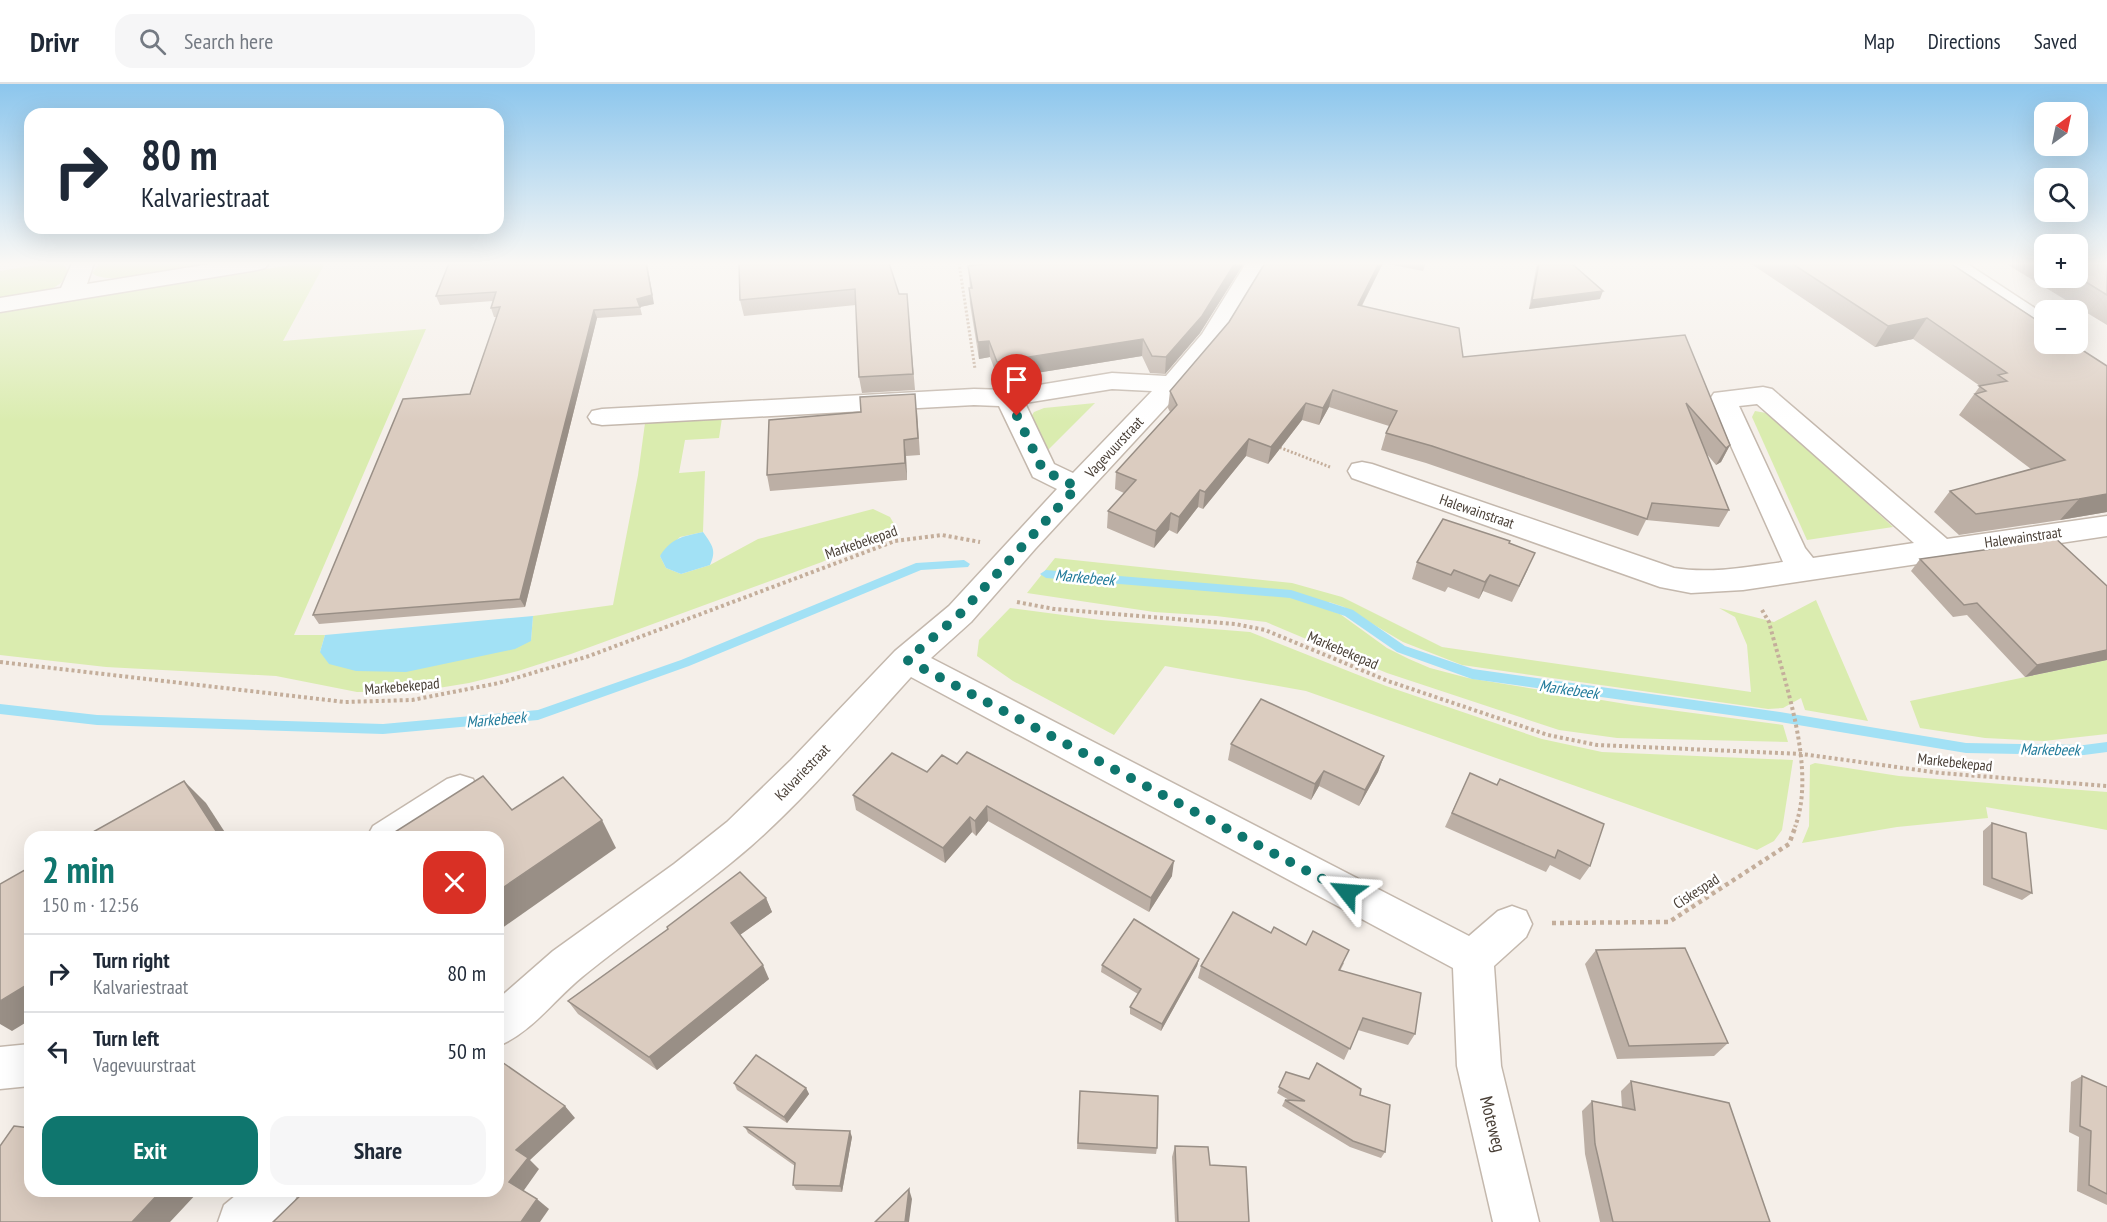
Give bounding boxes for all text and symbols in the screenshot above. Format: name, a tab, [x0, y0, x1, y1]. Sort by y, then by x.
search box	[115, 14, 535, 68]
text: Drivr	[30, 23, 79, 60]
icon: search	[136, 25, 169, 58]
text: Search here	[184, 27, 273, 55]
text: Map	[1864, 28, 1895, 55]
text: Directions	[1928, 28, 2001, 55]
text: Saved	[2034, 28, 2077, 55]
north arrow	[2034, 102, 2088, 156]
map controls	[2034, 102, 2088, 354]
text: 80 m	[141, 127, 218, 182]
icon: right	[42, 132, 120, 210]
button: search	[2034, 168, 2088, 222]
text: Kalvariestraat	[141, 180, 270, 214]
button: +	[2034, 234, 2088, 288]
button: −	[2034, 300, 2088, 354]
pin	[991, 354, 1042, 416]
icon: arrive	[1000, 363, 1033, 396]
street label: Vagevuurstraat	[1080, 412, 1147, 482]
street label: Halewainstraat	[1437, 489, 1517, 533]
street label: Markebekepad	[822, 521, 900, 563]
street label: Halewainstraat	[1983, 522, 2063, 552]
water label: Markebeek	[1054, 564, 1117, 590]
street label: Markebekepad	[1305, 627, 1381, 673]
street label: Markebekepad	[364, 673, 440, 699]
water label: Markebeek	[1538, 675, 1602, 703]
water label: Markebeek	[465, 706, 528, 732]
water label: Markebeek	[2020, 738, 2082, 760]
street label: Kalvariestraat	[770, 740, 834, 804]
street label: Markebekepad	[1917, 749, 1993, 775]
text: 2 min	[42, 846, 115, 893]
button: close	[423, 851, 486, 914]
position arrow	[1315, 860, 1379, 924]
street label: Ciskespad	[1669, 869, 1723, 913]
text: 150 m · 12:56	[42, 892, 139, 918]
text: Turn right	[93, 946, 170, 974]
icon: right	[42, 957, 75, 990]
text: 80 m	[447, 959, 486, 987]
text: Kalvariestraat	[93, 974, 188, 1000]
text: Turn left	[93, 1024, 159, 1052]
icon: left	[42, 1035, 75, 1068]
text: 50 m	[447, 1037, 486, 1065]
text: Vagevuurstraat	[93, 1052, 196, 1078]
street label: Moteweg	[1475, 1094, 1511, 1154]
button: Exit	[42, 1116, 258, 1185]
button: Share	[270, 1116, 486, 1185]

